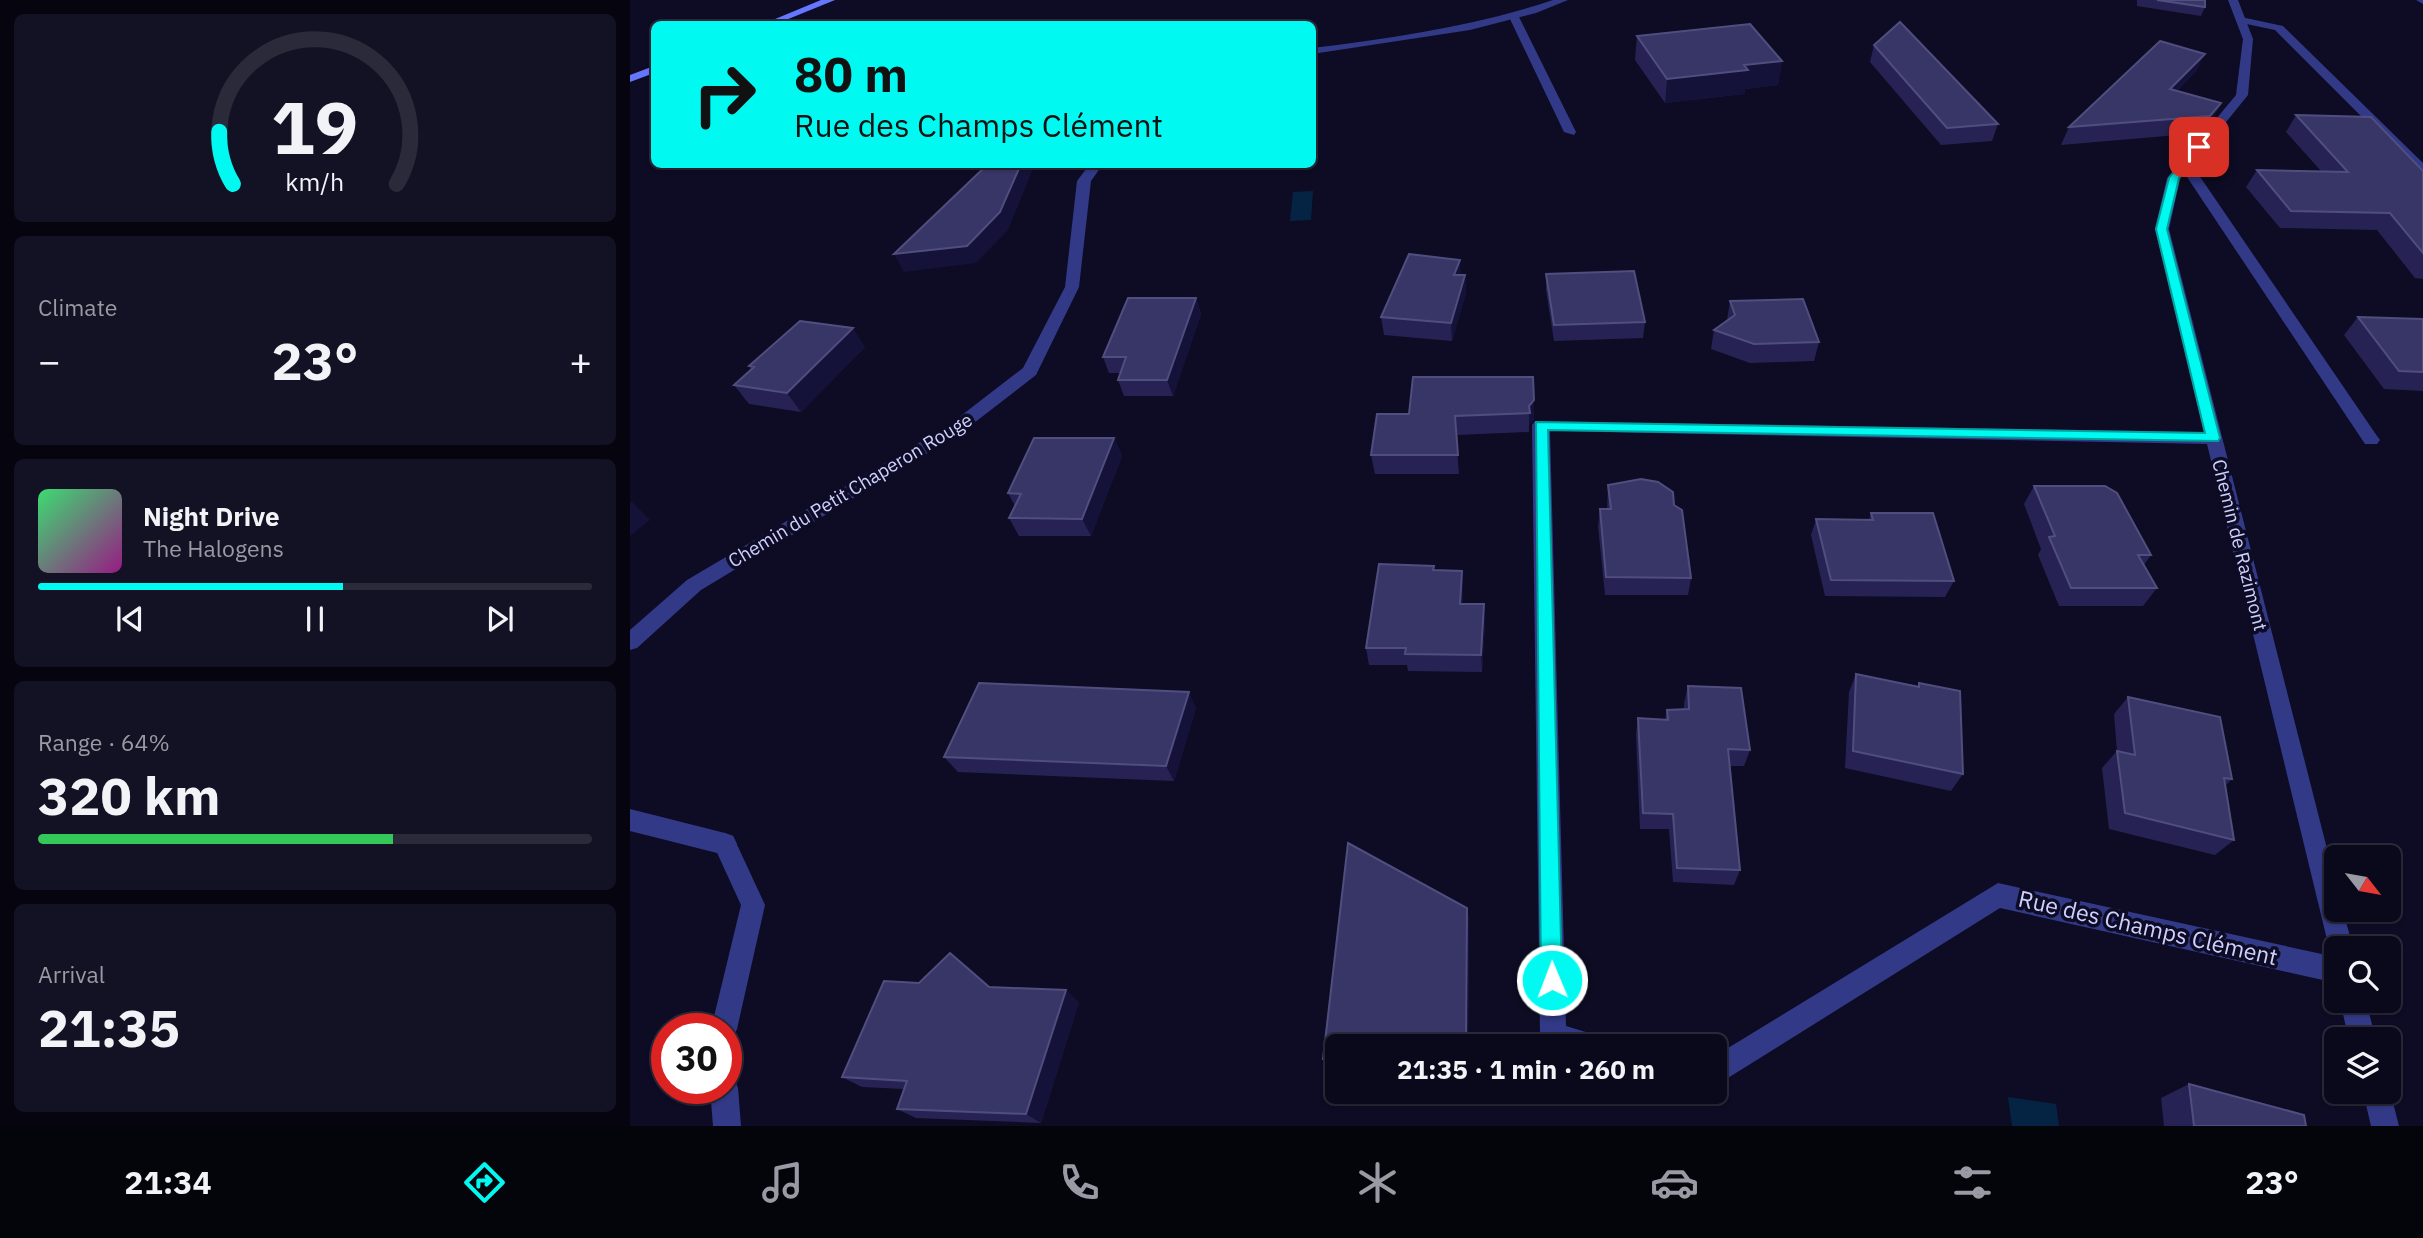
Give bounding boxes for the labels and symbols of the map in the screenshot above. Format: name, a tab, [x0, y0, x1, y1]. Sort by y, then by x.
pin	[2169, 117, 2229, 177]
street label: Chemin du Petit Chaperon Rouge	[724, 407, 976, 573]
street label: Chemin de Razimont	[2207, 457, 2273, 633]
north arrow	[2324, 845, 2401, 922]
street label: Rue des Champs Clément	[2016, 883, 2281, 971]
position arrow	[1515, 943, 1589, 1017]
speed limit sign: 30	[651, 1013, 742, 1104]

